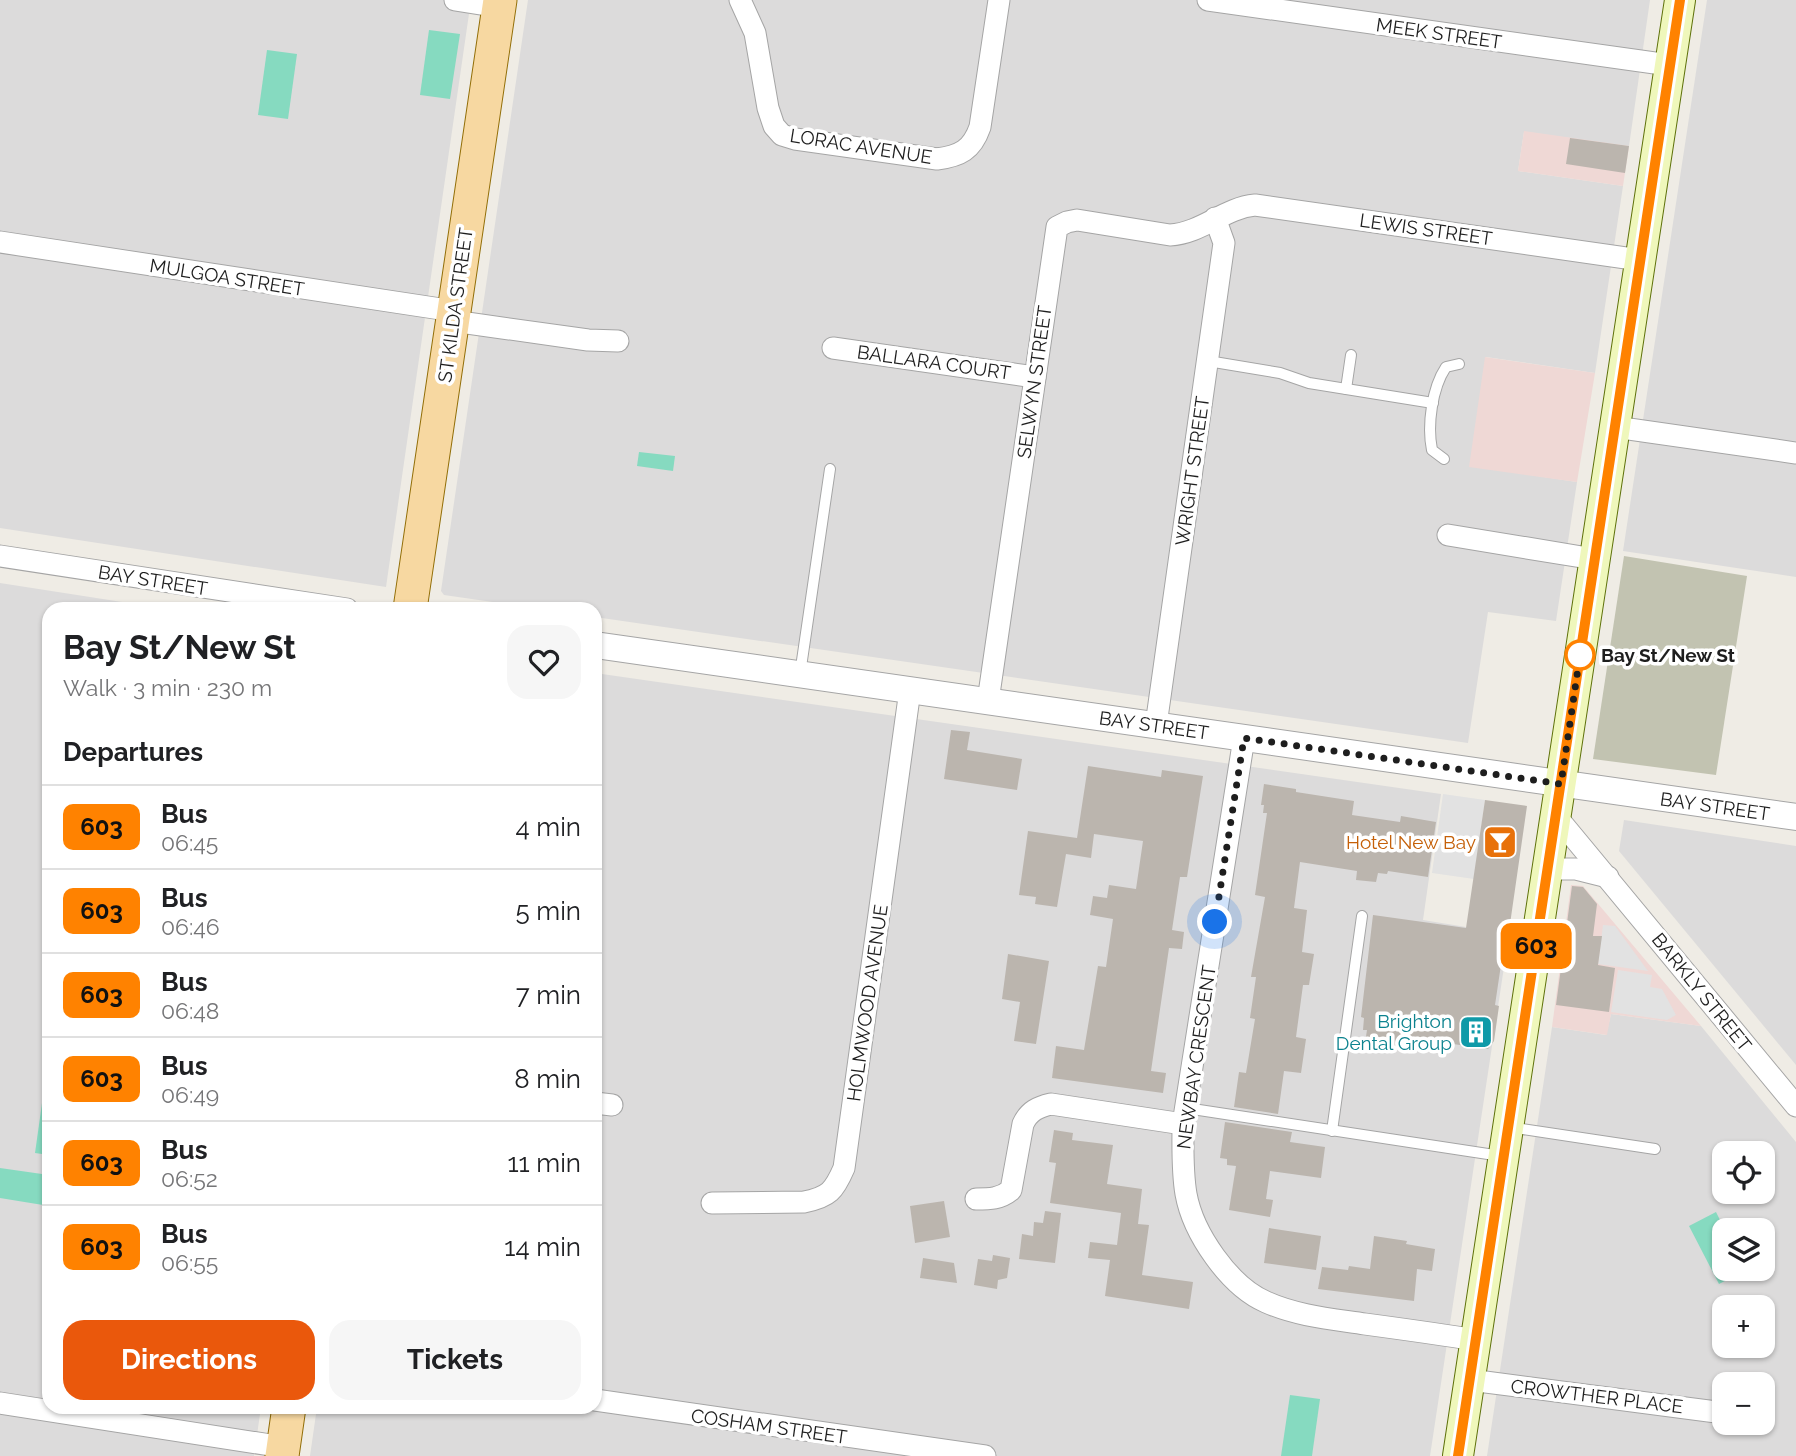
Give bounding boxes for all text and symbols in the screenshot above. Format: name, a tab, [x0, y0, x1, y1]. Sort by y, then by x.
street label: MEEK STREET	[1375, 13, 1504, 53]
street label: LORAC AVENUE	[788, 124, 934, 168]
street label: LEWIS STREET	[1358, 209, 1494, 249]
street label: ST KILDA STREET	[433, 226, 477, 384]
street label: MULGOA STREET	[148, 254, 306, 300]
street label: SELWYN STREET	[1012, 304, 1056, 460]
street label: BALLARA COURT	[856, 340, 1013, 384]
street label: WRIGHT STREET	[1171, 394, 1213, 547]
street label: BAY STREET	[97, 560, 210, 600]
button: heart	[507, 625, 581, 699]
text: Bay St/New St	[63, 628, 296, 667]
marker: Bay St/New St	[1565, 640, 1595, 670]
place label: Bay St/New St	[1601, 644, 1736, 666]
text: Walk · 3 min · 230 m	[63, 674, 272, 701]
street label: BAY STREET	[1098, 706, 1211, 744]
text: Departures	[63, 737, 203, 767]
street label: BAY STREET	[1659, 787, 1772, 825]
text: Bus	[161, 799, 208, 829]
text: 603	[80, 812, 123, 841]
text: 4 min	[515, 812, 581, 842]
bar icon: Hotel New Bay	[1481, 823, 1519, 861]
text: 06:45	[161, 829, 218, 856]
place label: Hotel New Bay	[1346, 831, 1476, 853]
text: Bus	[161, 883, 208, 913]
text: 603	[80, 896, 123, 925]
text: 5 min	[515, 896, 581, 926]
street label: HOLMWOOD AVENUE	[842, 903, 892, 1103]
your location	[1197, 904, 1232, 939]
text: 06:46	[161, 913, 220, 940]
line badge: 603	[1496, 923, 1576, 969]
street label: BARKLY STREET	[1648, 929, 1757, 1056]
text: 603	[1515, 931, 1557, 960]
street label: NEWBAY CRESCENT	[1172, 963, 1220, 1150]
text: Bus	[161, 967, 208, 997]
text: 603	[80, 980, 123, 1009]
text: 7 min	[516, 980, 581, 1010]
text: 06:48	[161, 997, 219, 1024]
place label: Brighton Dental Group	[1336, 1010, 1452, 1054]
building icon: Brighton Dental Group	[1457, 1013, 1495, 1051]
text: Bus	[161, 1051, 208, 1081]
text: 603	[80, 1064, 123, 1093]
text: 8 min	[514, 1064, 581, 1094]
text: 06:49	[161, 1081, 219, 1108]
text: Bus	[161, 1135, 208, 1165]
map controls	[1712, 1141, 1775, 1435]
button: locate	[1712, 1141, 1775, 1204]
text: 603	[80, 1148, 123, 1177]
text: 11 min	[507, 1148, 581, 1178]
text: 06:52	[161, 1165, 218, 1192]
button: layers	[1712, 1218, 1775, 1281]
text: Bus	[161, 1219, 208, 1249]
text: 603	[80, 1232, 123, 1261]
text: 14 min	[504, 1232, 581, 1262]
text: 06:55	[161, 1249, 218, 1276]
button: +	[1712, 1295, 1775, 1358]
button: Directions	[63, 1320, 315, 1400]
button: Tickets	[329, 1320, 581, 1400]
button: −	[1712, 1372, 1775, 1435]
street label: CROWTHER PLACE	[1510, 1375, 1684, 1417]
street label: COSHAM STREET	[690, 1404, 849, 1448]

